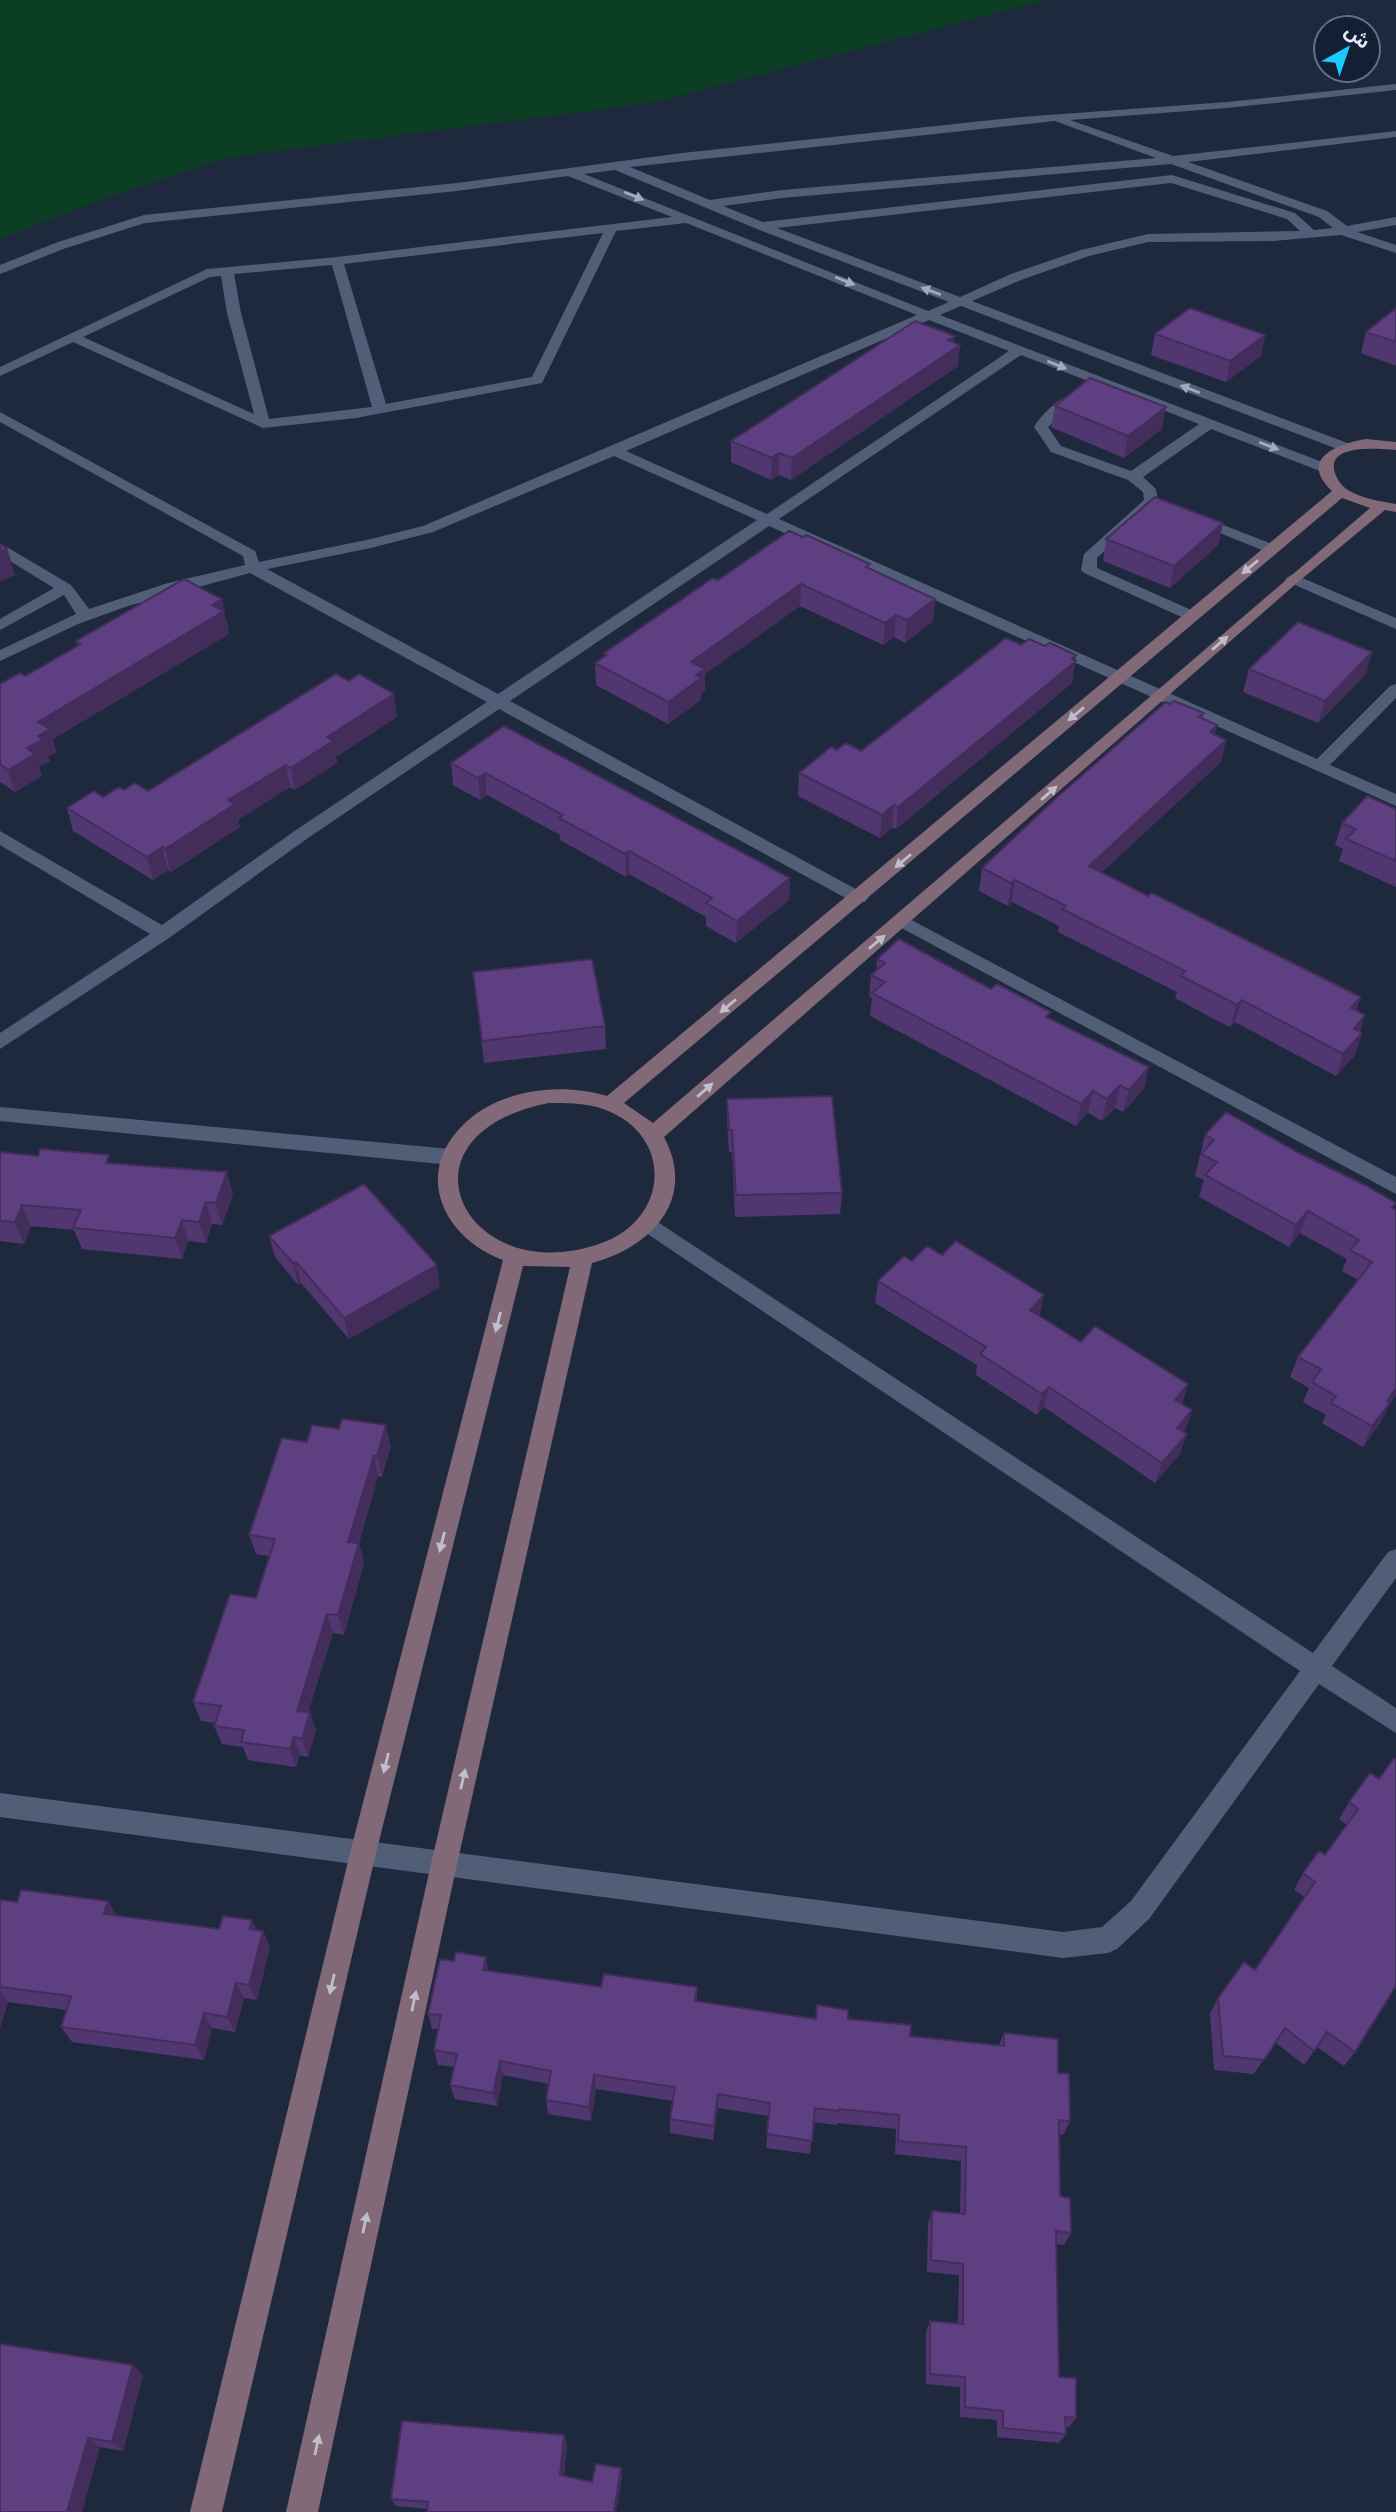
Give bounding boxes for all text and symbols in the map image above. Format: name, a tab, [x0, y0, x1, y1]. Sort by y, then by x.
north arrow	[1312, 14, 1382, 84]
text: ش	[1341, 18, 1376, 53]
one-way arrow	[624, 191, 645, 202]
one-way arrow	[835, 276, 856, 287]
one-way arrow	[920, 285, 941, 296]
one-way arrow	[1046, 359, 1067, 370]
one-way arrow	[1179, 383, 1200, 394]
one-way arrow	[1259, 441, 1280, 452]
one-way arrow	[1242, 560, 1260, 575]
one-way arrow	[1211, 635, 1229, 651]
one-way arrow	[1068, 706, 1085, 721]
one-way arrow	[1040, 785, 1058, 801]
one-way arrow	[894, 853, 911, 868]
one-way arrow	[869, 935, 886, 950]
one-way arrow	[719, 998, 736, 1013]
one-way arrow	[696, 1083, 713, 1098]
one-way arrow	[492, 1311, 503, 1333]
one-way arrow	[436, 1532, 447, 1554]
one-way arrow	[380, 1752, 391, 1774]
one-way arrow	[458, 1768, 469, 1790]
one-way arrow	[326, 1973, 337, 1995]
one-way arrow	[408, 1990, 419, 2012]
one-way arrow	[360, 2212, 371, 2234]
one-way arrow	[311, 2434, 322, 2456]

